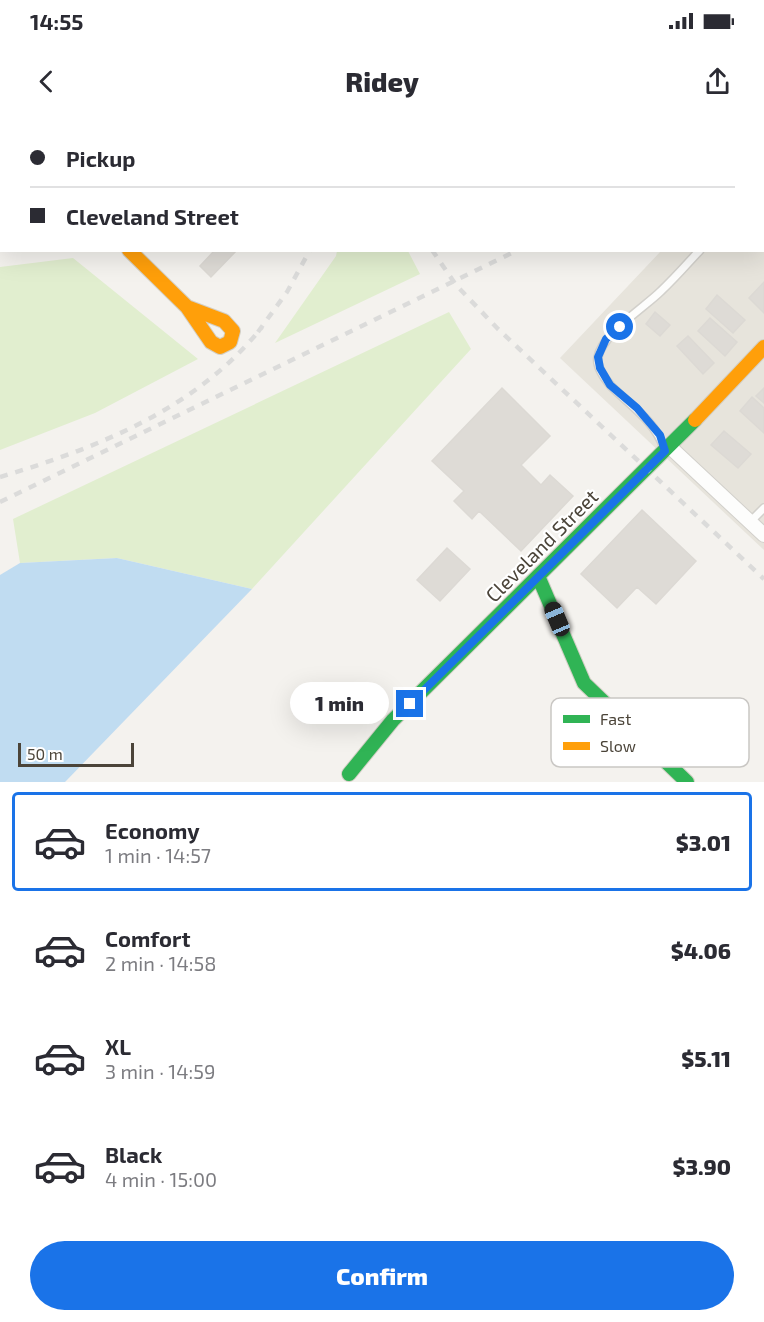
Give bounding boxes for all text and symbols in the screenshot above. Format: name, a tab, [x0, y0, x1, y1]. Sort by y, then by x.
text: 14:55	[30, 8, 83, 34]
icon: back	[30, 65, 63, 98]
text: Ridey	[345, 65, 419, 97]
icon: share	[701, 65, 734, 98]
text: Pickup	[66, 145, 135, 171]
text: Cleveland Street	[66, 203, 239, 229]
route start	[606, 313, 633, 340]
street label: Cleveland Street	[480, 484, 603, 607]
car	[542, 599, 572, 639]
callout: 1 min	[290, 683, 389, 725]
route end	[396, 690, 423, 717]
text: 1 min	[315, 691, 364, 715]
legend	[551, 698, 749, 767]
text: Fast	[600, 709, 631, 728]
text: Slow	[600, 736, 636, 755]
scale bar	[18, 740, 134, 768]
text: 50 m	[27, 744, 63, 763]
icon: car	[33, 815, 87, 869]
text: Economy	[105, 817, 200, 843]
text: $3.01	[676, 829, 731, 855]
text: 1 min · 14:57	[105, 843, 211, 867]
icon: car	[33, 923, 87, 977]
text: Comfort	[105, 925, 190, 951]
text: $4.06	[671, 937, 731, 963]
text: 2 min · 14:58	[105, 951, 216, 975]
icon: car	[33, 1031, 87, 1085]
text: XL	[105, 1033, 131, 1059]
text: $5.11	[681, 1045, 731, 1071]
text: 3 min · 14:59	[105, 1059, 215, 1083]
icon: car	[33, 1139, 87, 1193]
text: Black	[105, 1141, 162, 1167]
text: $3.90	[673, 1153, 731, 1179]
text: 4 min · 15:00	[105, 1167, 217, 1191]
button: Confirm	[30, 1241, 734, 1310]

